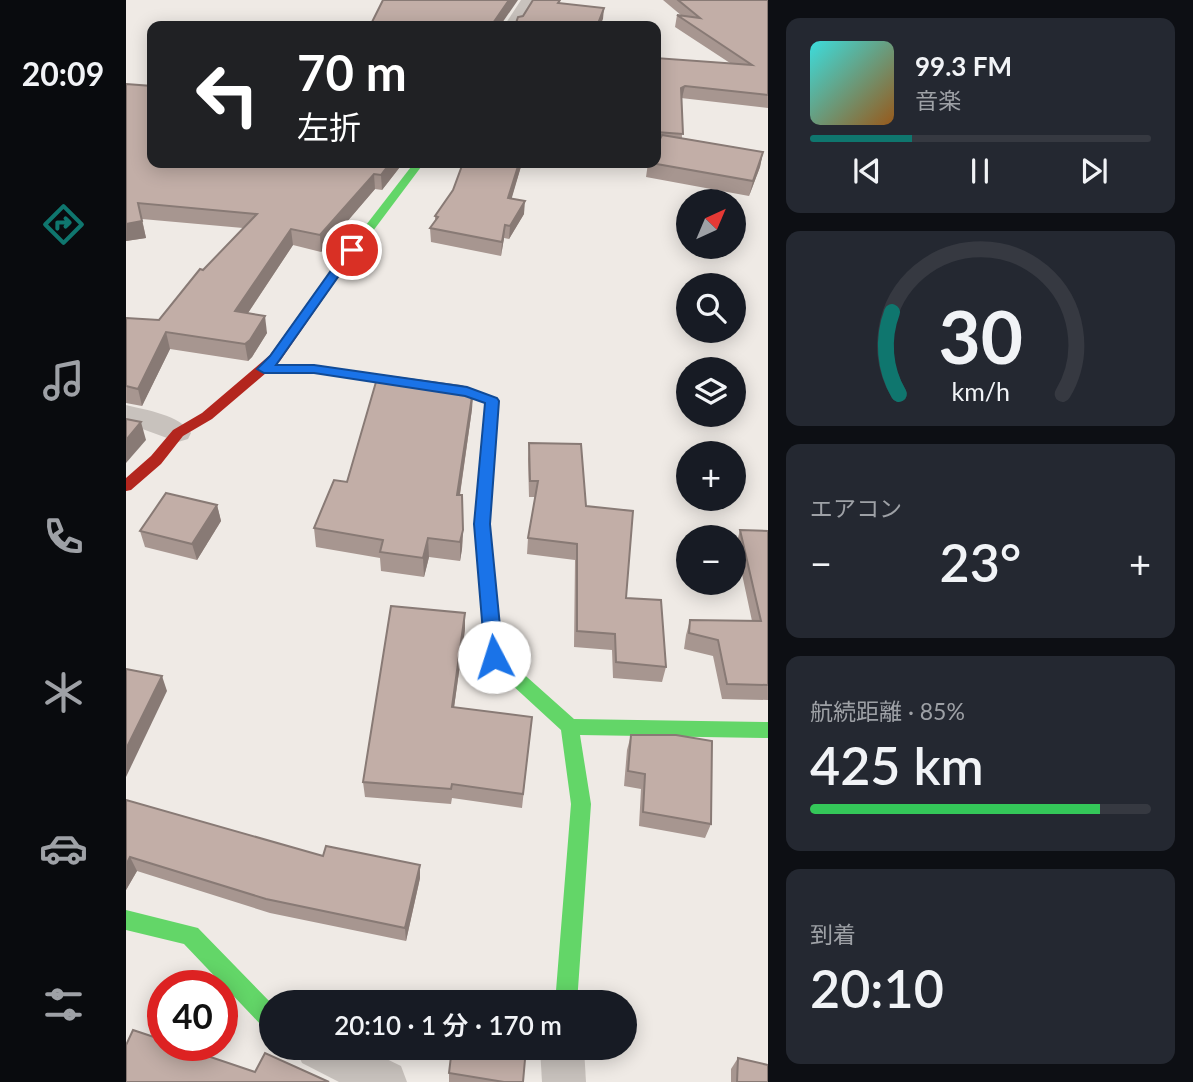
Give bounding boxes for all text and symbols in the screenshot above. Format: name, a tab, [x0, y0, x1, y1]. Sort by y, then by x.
text: 70 m	[297, 43, 407, 101]
icon: left	[182, 49, 273, 140]
text: 99.3 FM	[915, 50, 1012, 82]
text: 20:09	[22, 54, 104, 93]
text: 音楽	[915, 86, 961, 114]
text: 左折	[297, 107, 361, 146]
icon: previous	[848, 152, 886, 190]
icon: pause	[961, 152, 999, 190]
icon: next	[1075, 152, 1113, 190]
north arrow	[676, 189, 746, 259]
map controls	[676, 189, 746, 595]
icon: directions	[39, 200, 88, 249]
pin	[322, 220, 382, 280]
icon: arrive	[333, 231, 371, 269]
button: search	[676, 273, 746, 343]
text: 30	[938, 293, 1023, 381]
icon: music	[39, 356, 88, 405]
button: layers	[676, 357, 746, 427]
text: km/h	[951, 376, 1010, 406]
button: +	[676, 441, 746, 511]
text: エアコン	[810, 494, 902, 522]
icon: phone	[39, 512, 88, 561]
button: −	[676, 525, 746, 595]
text: 23°	[940, 531, 1021, 593]
text: −	[810, 540, 832, 586]
text: +	[1129, 540, 1151, 586]
position arrow	[457, 620, 531, 694]
icon: climate	[39, 668, 88, 717]
text: 航続距離 · 85%	[810, 697, 965, 725]
text: 425 km	[810, 734, 984, 796]
icon: car	[39, 824, 88, 873]
text: 到着	[810, 920, 856, 948]
text: 20:10	[810, 957, 944, 1019]
speed limit sign: 40	[147, 970, 238, 1061]
icon: filters	[39, 980, 88, 1029]
text: 20:10 · 1 分 · 170 m	[334, 1009, 562, 1041]

